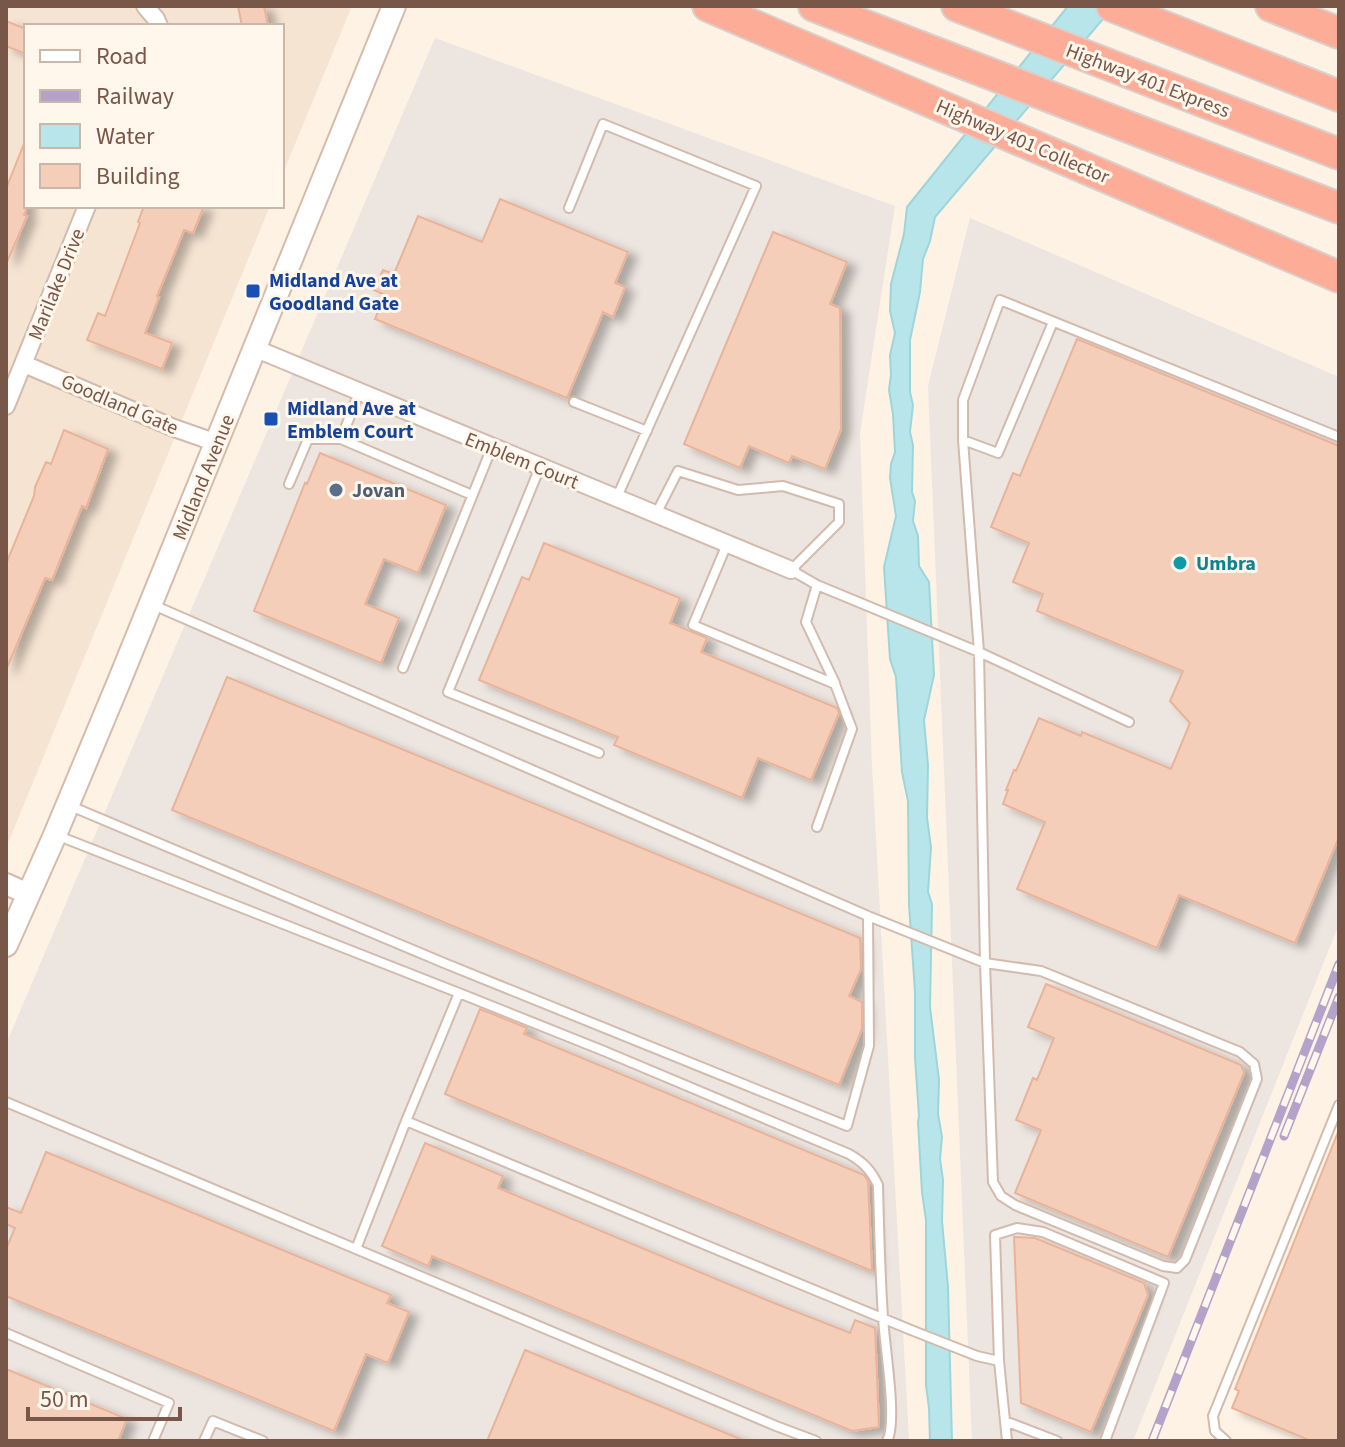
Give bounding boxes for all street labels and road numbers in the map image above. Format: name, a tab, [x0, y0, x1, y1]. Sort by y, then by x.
street label: Highway 401 Express	[1062, 37, 1234, 125]
street label: Highway 401 Collector	[932, 93, 1114, 191]
street label: Marilake Drive	[22, 224, 92, 345]
street label: Goodland Gate	[57, 368, 183, 442]
street label: Midland Avenue	[166, 410, 242, 544]
street label: Emblem Court	[460, 425, 583, 497]

